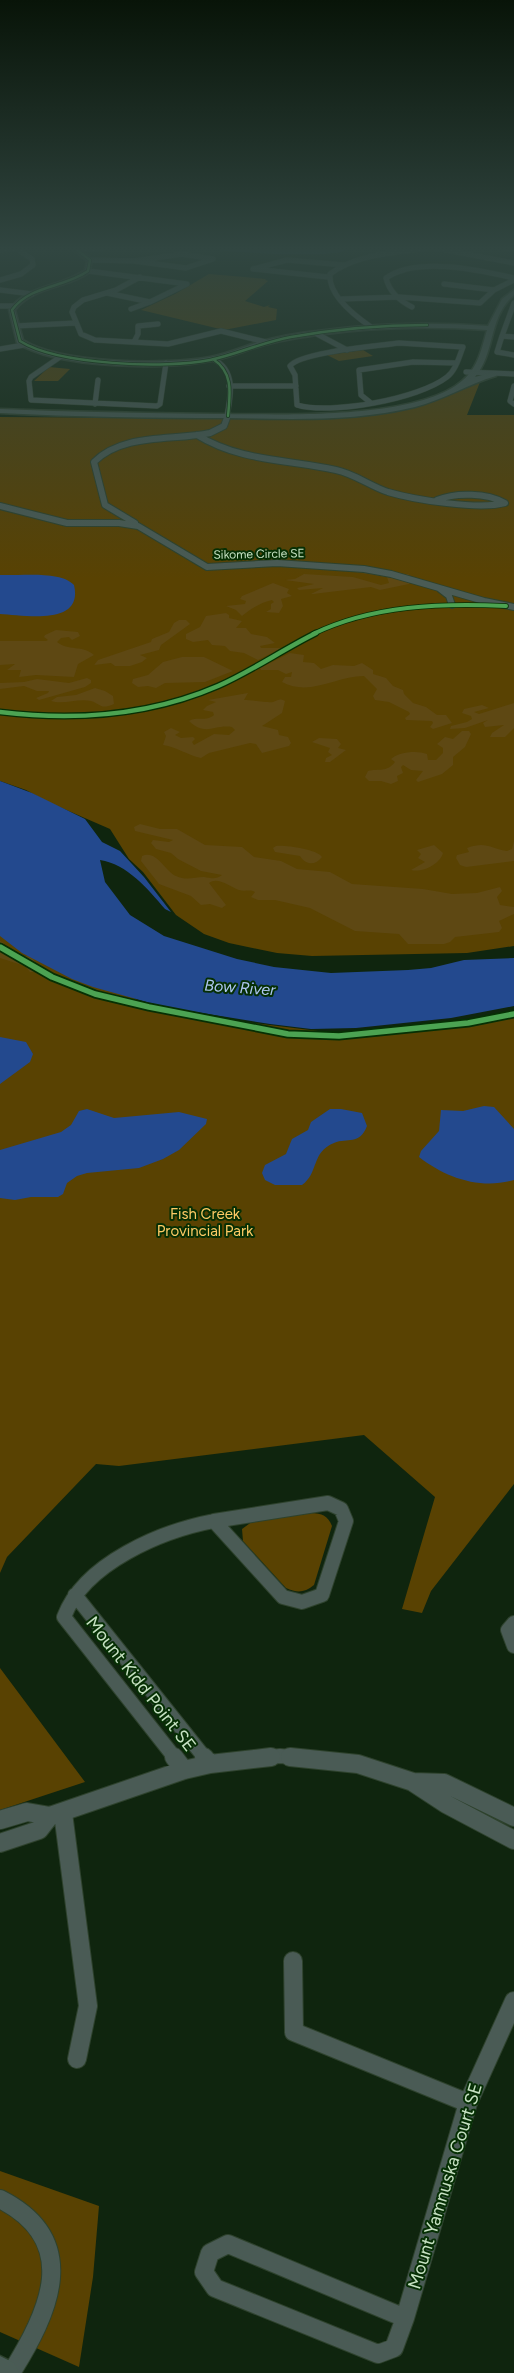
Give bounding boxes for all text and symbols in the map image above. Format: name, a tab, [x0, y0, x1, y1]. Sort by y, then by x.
street label: Sikome Circle SE	[213, 546, 305, 562]
water label: Bow River	[204, 976, 277, 1000]
park label: Fish Creek Provincial Park	[157, 1205, 254, 1240]
street label: Mount Kidd Point SE	[81, 1612, 201, 1756]
street label: Mount Yamnuska Court SE	[403, 2080, 487, 2292]

